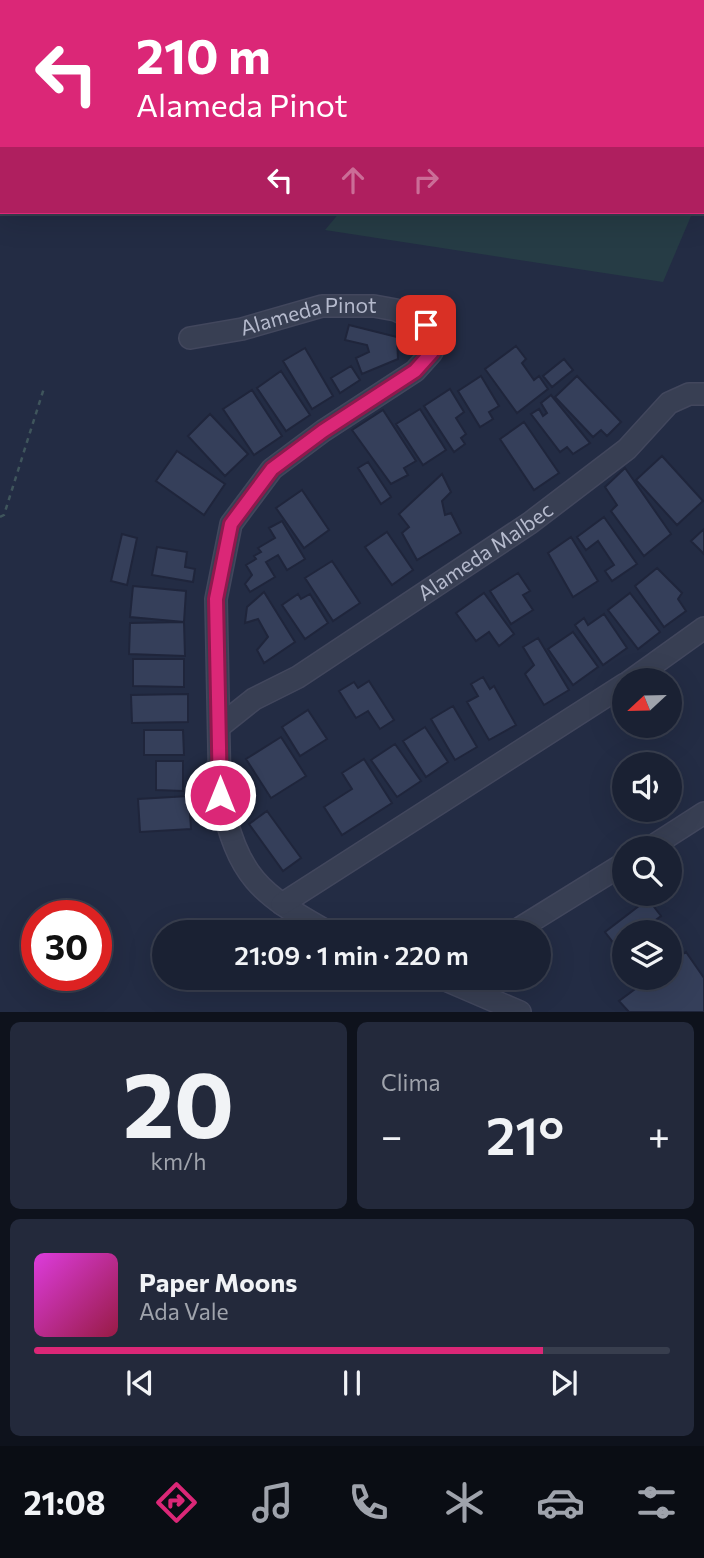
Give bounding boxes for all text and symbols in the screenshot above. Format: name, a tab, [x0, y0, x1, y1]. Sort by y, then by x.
text: 210 m	[136, 24, 271, 84]
icon: left	[21, 28, 112, 119]
text: Alameda Pinot	[136, 84, 348, 124]
icon: left	[261, 161, 299, 199]
icon: ahead	[334, 161, 372, 199]
icon: right	[407, 161, 445, 199]
street label: Alameda Pinot	[237, 292, 377, 340]
pin	[396, 295, 456, 355]
icon: arrive	[407, 306, 445, 344]
street label: Alameda Malbec	[412, 496, 557, 605]
north arrow	[612, 668, 682, 738]
map controls	[612, 668, 682, 990]
button: sound	[612, 752, 682, 822]
position arrow	[183, 758, 257, 832]
button: search	[612, 836, 682, 906]
speed limit sign: 30	[21, 900, 112, 991]
button: layers	[612, 920, 682, 990]
text: 21:09 · 1 min · 220 m	[234, 939, 469, 970]
text: 20	[123, 1045, 234, 1157]
text: Clima	[381, 1068, 441, 1096]
text: 21°	[486, 1102, 564, 1166]
text: −	[381, 1111, 403, 1158]
text: +	[648, 1111, 670, 1158]
text: km/h	[151, 1147, 206, 1175]
text: Paper Moons	[139, 1266, 297, 1297]
text: Ada Vale	[139, 1297, 229, 1325]
icon: previous	[121, 1364, 159, 1402]
icon: pause	[333, 1364, 371, 1402]
icon: next	[545, 1364, 583, 1402]
icon: directions	[152, 1478, 201, 1527]
icon: music	[248, 1478, 297, 1527]
icon: phone	[344, 1478, 393, 1527]
icon: climate	[440, 1478, 489, 1527]
icon: car	[536, 1478, 585, 1527]
icon: filters	[632, 1478, 681, 1527]
text: 21:08	[23, 1482, 106, 1522]

